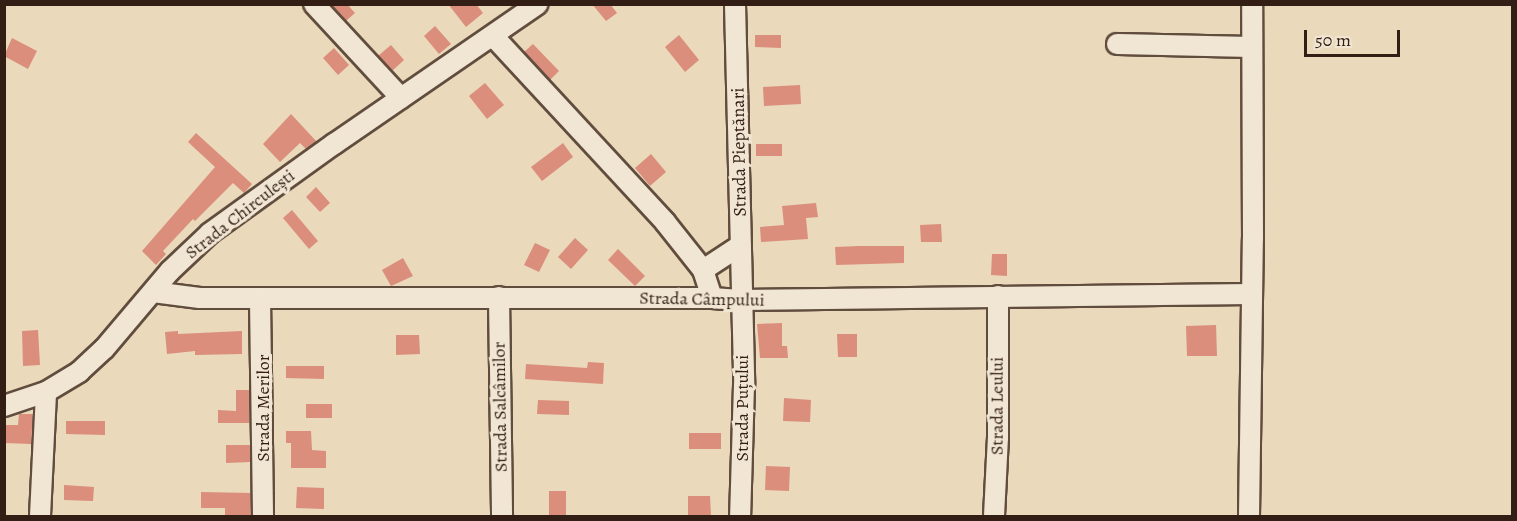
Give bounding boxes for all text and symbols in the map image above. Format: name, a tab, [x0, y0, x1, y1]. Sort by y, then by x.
scale bar	[1307, 18, 1403, 56]
text: 50 m	[1315, 28, 1351, 52]
street label: Strada Pieptănari	[727, 87, 751, 217]
street label: Strada Chirculești	[181, 165, 299, 263]
street label: Strada Câmpului	[639, 287, 765, 311]
street label: Strada Salcâmilor	[488, 342, 512, 472]
street label: Strada Merilor	[252, 354, 274, 462]
street label: Strada Puțului	[731, 355, 753, 461]
street label: Strada Leului	[986, 357, 1008, 455]

